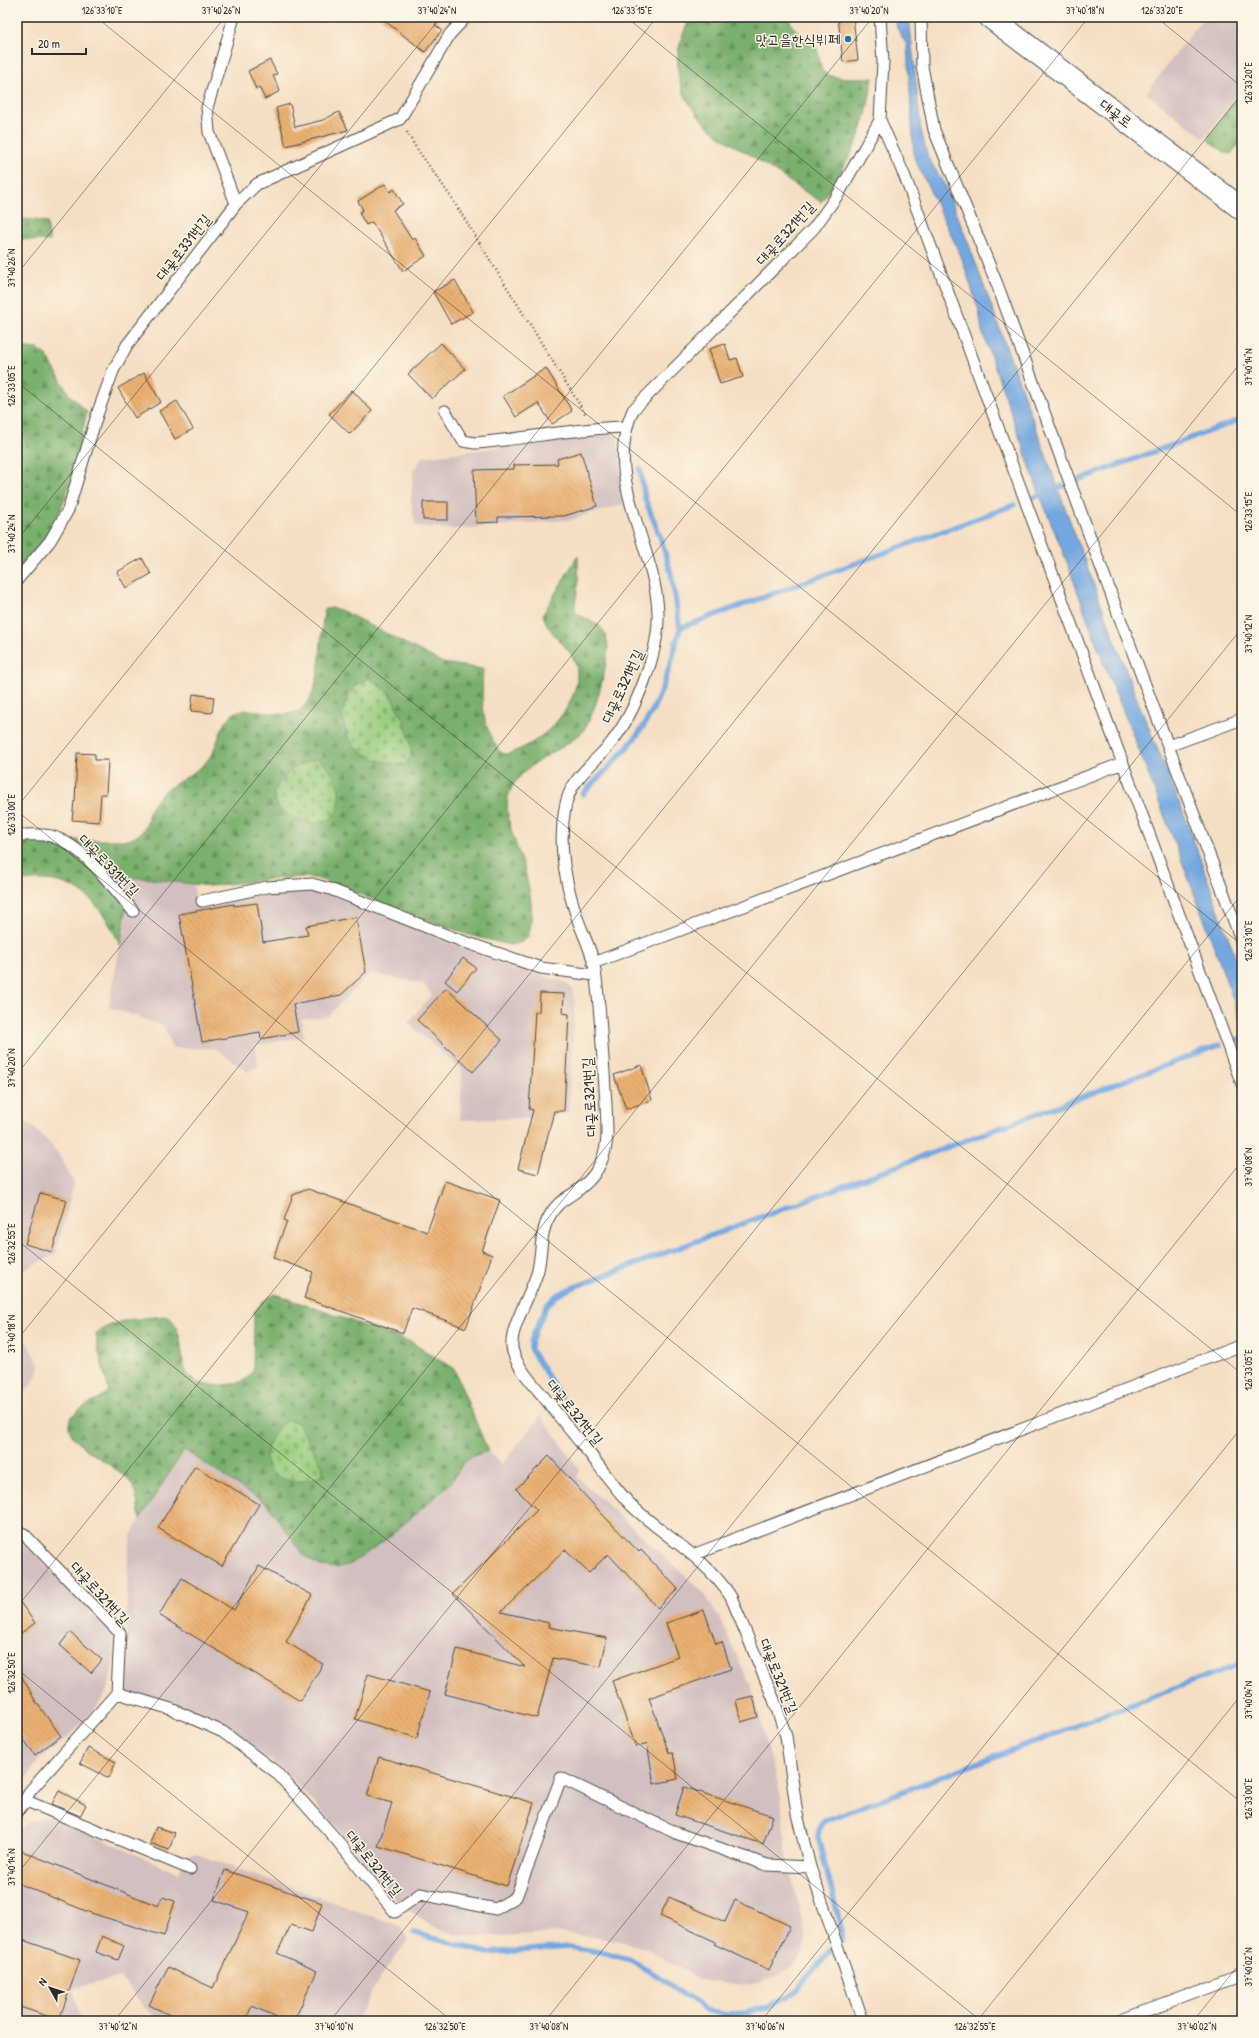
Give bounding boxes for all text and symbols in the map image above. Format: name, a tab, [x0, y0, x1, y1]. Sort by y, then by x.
text: 126°33'10"E	[82, 4, 123, 17]
text: 37°40'26"N	[202, 4, 240, 17]
text: 37°40'24"N	[418, 4, 456, 17]
text: 126°33'15"E	[612, 4, 653, 17]
text: 37°40'20"N	[849, 4, 889, 17]
text: 37°40'18"N	[1066, 4, 1104, 17]
text: 126°33'20"E	[1141, 4, 1183, 17]
place label: 맛고을한식뷔페	[756, 29, 840, 50]
scale bar	[32, 30, 86, 56]
marker: 맛고을한식뷔페	[843, 34, 853, 44]
text: 20 m	[38, 35, 60, 52]
text: 126°33'20"E	[1242, 62, 1255, 104]
street label: 대곶로	[1095, 94, 1137, 132]
street label: 대곶로321번길	[751, 196, 819, 270]
street label: 대곶로331번길	[150, 209, 216, 285]
text: 37°40'26"N	[5, 249, 18, 287]
text: 37°40'14"N	[1242, 348, 1255, 386]
text: 126°33'05"E	[5, 365, 18, 407]
text: 126°33'15"E	[1242, 491, 1255, 532]
text: 37°40'24"N	[5, 515, 18, 553]
text: 37°40'12"N	[1242, 615, 1255, 653]
street label: 대곶로321번길	[596, 646, 648, 726]
text: 126°33'00"E	[5, 794, 18, 836]
street label: 대곶로331번길	[74, 829, 144, 901]
text: 126°33'10"E	[1242, 920, 1255, 961]
text: 37°40'20"N	[5, 1048, 18, 1088]
street label: 대곶로321번길	[576, 1057, 602, 1137]
text: 37°40'08"N	[1242, 1148, 1255, 1186]
text: 126°32'55"E	[5, 1223, 18, 1265]
text: 37°40'18"N	[5, 1315, 18, 1353]
text: 126°33'05"E	[1242, 1349, 1255, 1391]
street label: 대곶로321번길	[542, 1374, 608, 1450]
street label: 대곶로321번길	[66, 1556, 134, 1630]
street label: 대곶로321번길	[754, 1635, 804, 1717]
text: 126°32'50"E	[5, 1652, 18, 1694]
text: 37°40'04"N	[1242, 1681, 1255, 1719]
text: 126°33'00"E	[1242, 1778, 1255, 1820]
street label: 대곶로321번길	[341, 1825, 407, 1901]
text: 37°40'14"N	[5, 1848, 18, 1886]
text: 37°40'02"N	[1242, 1947, 1255, 1987]
north arrow	[30, 1968, 70, 2008]
text: N	[35, 1975, 50, 1988]
text: 37°40'12"N	[99, 2020, 137, 2033]
text: 37°40'10"N	[315, 2020, 353, 2033]
text: 126°32'50"E	[424, 2020, 466, 2033]
text: 37°40'08"N	[530, 2020, 568, 2033]
text: 37°40'06"N	[746, 2020, 784, 2033]
text: 126°32'55"E	[954, 2020, 996, 2033]
text: 37°40'02"N	[1177, 2020, 1217, 2033]

